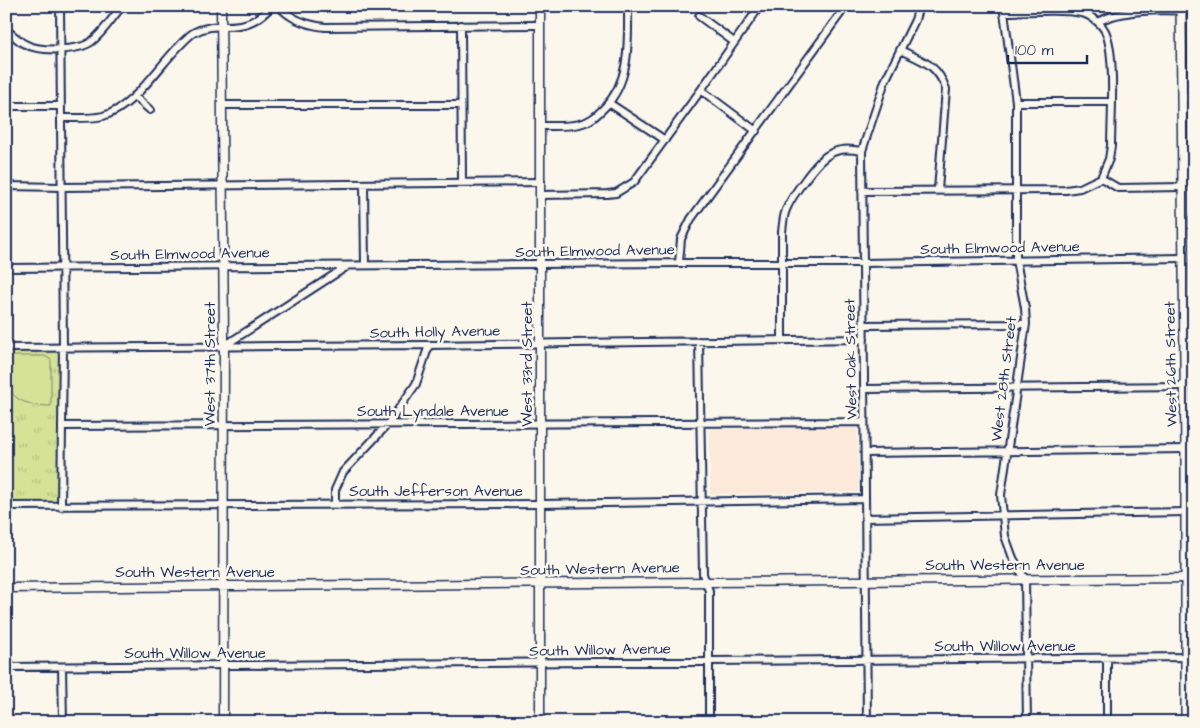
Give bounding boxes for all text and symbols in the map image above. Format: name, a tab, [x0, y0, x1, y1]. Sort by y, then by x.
scale bar	[1008, 32, 1086, 64]
text: 100 m	[1015, 40, 1054, 61]
street label: South Elmwood Avenue	[920, 236, 1080, 260]
street label: South Elmwood Avenue	[515, 239, 675, 263]
street label: South Elmwood Avenue	[110, 242, 270, 266]
street label: West Oak Street	[839, 298, 863, 420]
street label: West 33rd Street	[517, 301, 538, 427]
street label: West 26th Street	[1159, 301, 1183, 427]
street label: West 37th Street	[200, 302, 221, 426]
street label: West 28th Street	[986, 315, 1022, 443]
street label: South Holly Avenue	[370, 320, 500, 345]
street label: South Lyndale Avenue	[357, 401, 509, 423]
street label: South Jefferson Avenue	[349, 481, 523, 502]
street label: South Western Avenue	[925, 555, 1085, 576]
street label: South Western Avenue	[520, 557, 680, 581]
street label: South Western Avenue	[115, 562, 275, 583]
street label: South Willow Avenue	[934, 636, 1076, 657]
street label: South Willow Avenue	[529, 638, 671, 662]
street label: South Willow Avenue	[124, 643, 266, 664]

